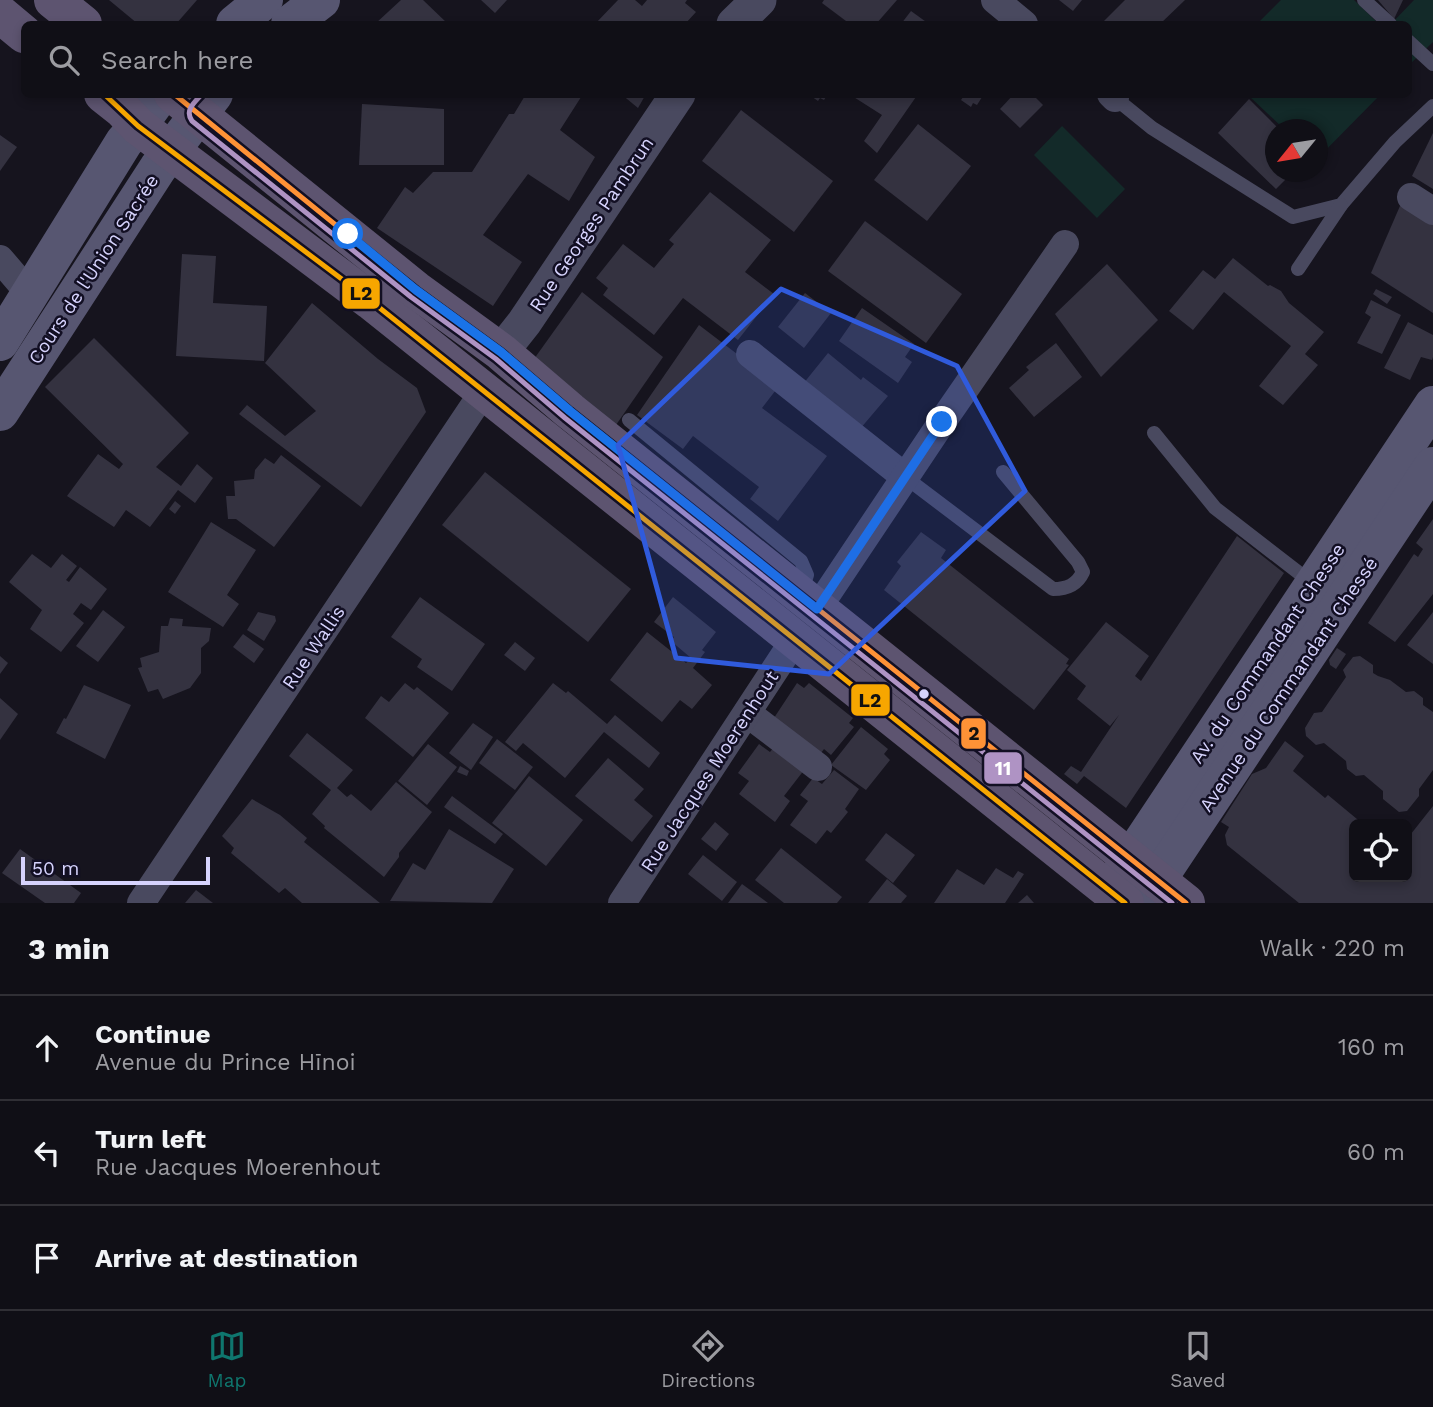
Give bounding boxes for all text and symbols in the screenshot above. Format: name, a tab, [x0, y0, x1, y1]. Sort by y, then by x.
search box	[21, 21, 1412, 98]
icon: search	[45, 41, 83, 79]
text: Search here	[101, 45, 253, 75]
north arrow	[1265, 119, 1328, 182]
street label: Rue Georges Pambrun	[524, 132, 659, 316]
street label: Cours de l'Union Sacrée	[23, 170, 163, 369]
route start	[332, 218, 363, 249]
line badge: L2	[341, 277, 381, 310]
text: L2	[350, 282, 372, 305]
route end	[926, 406, 957, 437]
street label: Av. du Commandant Chesse	[1185, 539, 1350, 768]
street label: Avenue du Commandant Chessé	[1194, 552, 1383, 816]
street label: Rue Wallis	[277, 601, 350, 694]
street label: Rue Jacques Moerenhout	[636, 666, 783, 876]
line badge: L2	[850, 683, 891, 717]
unlabelled marker	[917, 687, 931, 701]
text: L2	[859, 689, 881, 712]
line badge: 2	[960, 717, 987, 750]
text: 2	[968, 722, 980, 745]
line badge: 11	[983, 751, 1023, 785]
text: 11	[995, 757, 1011, 780]
map controls	[1349, 819, 1412, 882]
button: locate	[1349, 819, 1412, 882]
scale bar	[21, 854, 210, 886]
text: 50 m	[32, 857, 79, 880]
text: 3 min	[28, 931, 110, 966]
text: Walk · 220 m	[1259, 935, 1405, 962]
text: Continue	[95, 1019, 211, 1049]
icon: ahead	[28, 1029, 66, 1067]
text: 160 m	[1338, 1034, 1405, 1061]
text: Avenue du Prince Hīnoi	[95, 1049, 356, 1076]
text: Turn left	[95, 1124, 206, 1154]
icon: left	[28, 1134, 66, 1172]
text: 60 m	[1347, 1139, 1405, 1166]
text: Rue Jacques Moerenhout	[95, 1154, 380, 1181]
icon: arrive	[28, 1239, 66, 1277]
text: Arrive at destination	[95, 1243, 358, 1273]
tab: Map	[208, 1327, 246, 1392]
tab: Directions	[661, 1327, 755, 1392]
tab: Saved	[1170, 1327, 1225, 1392]

